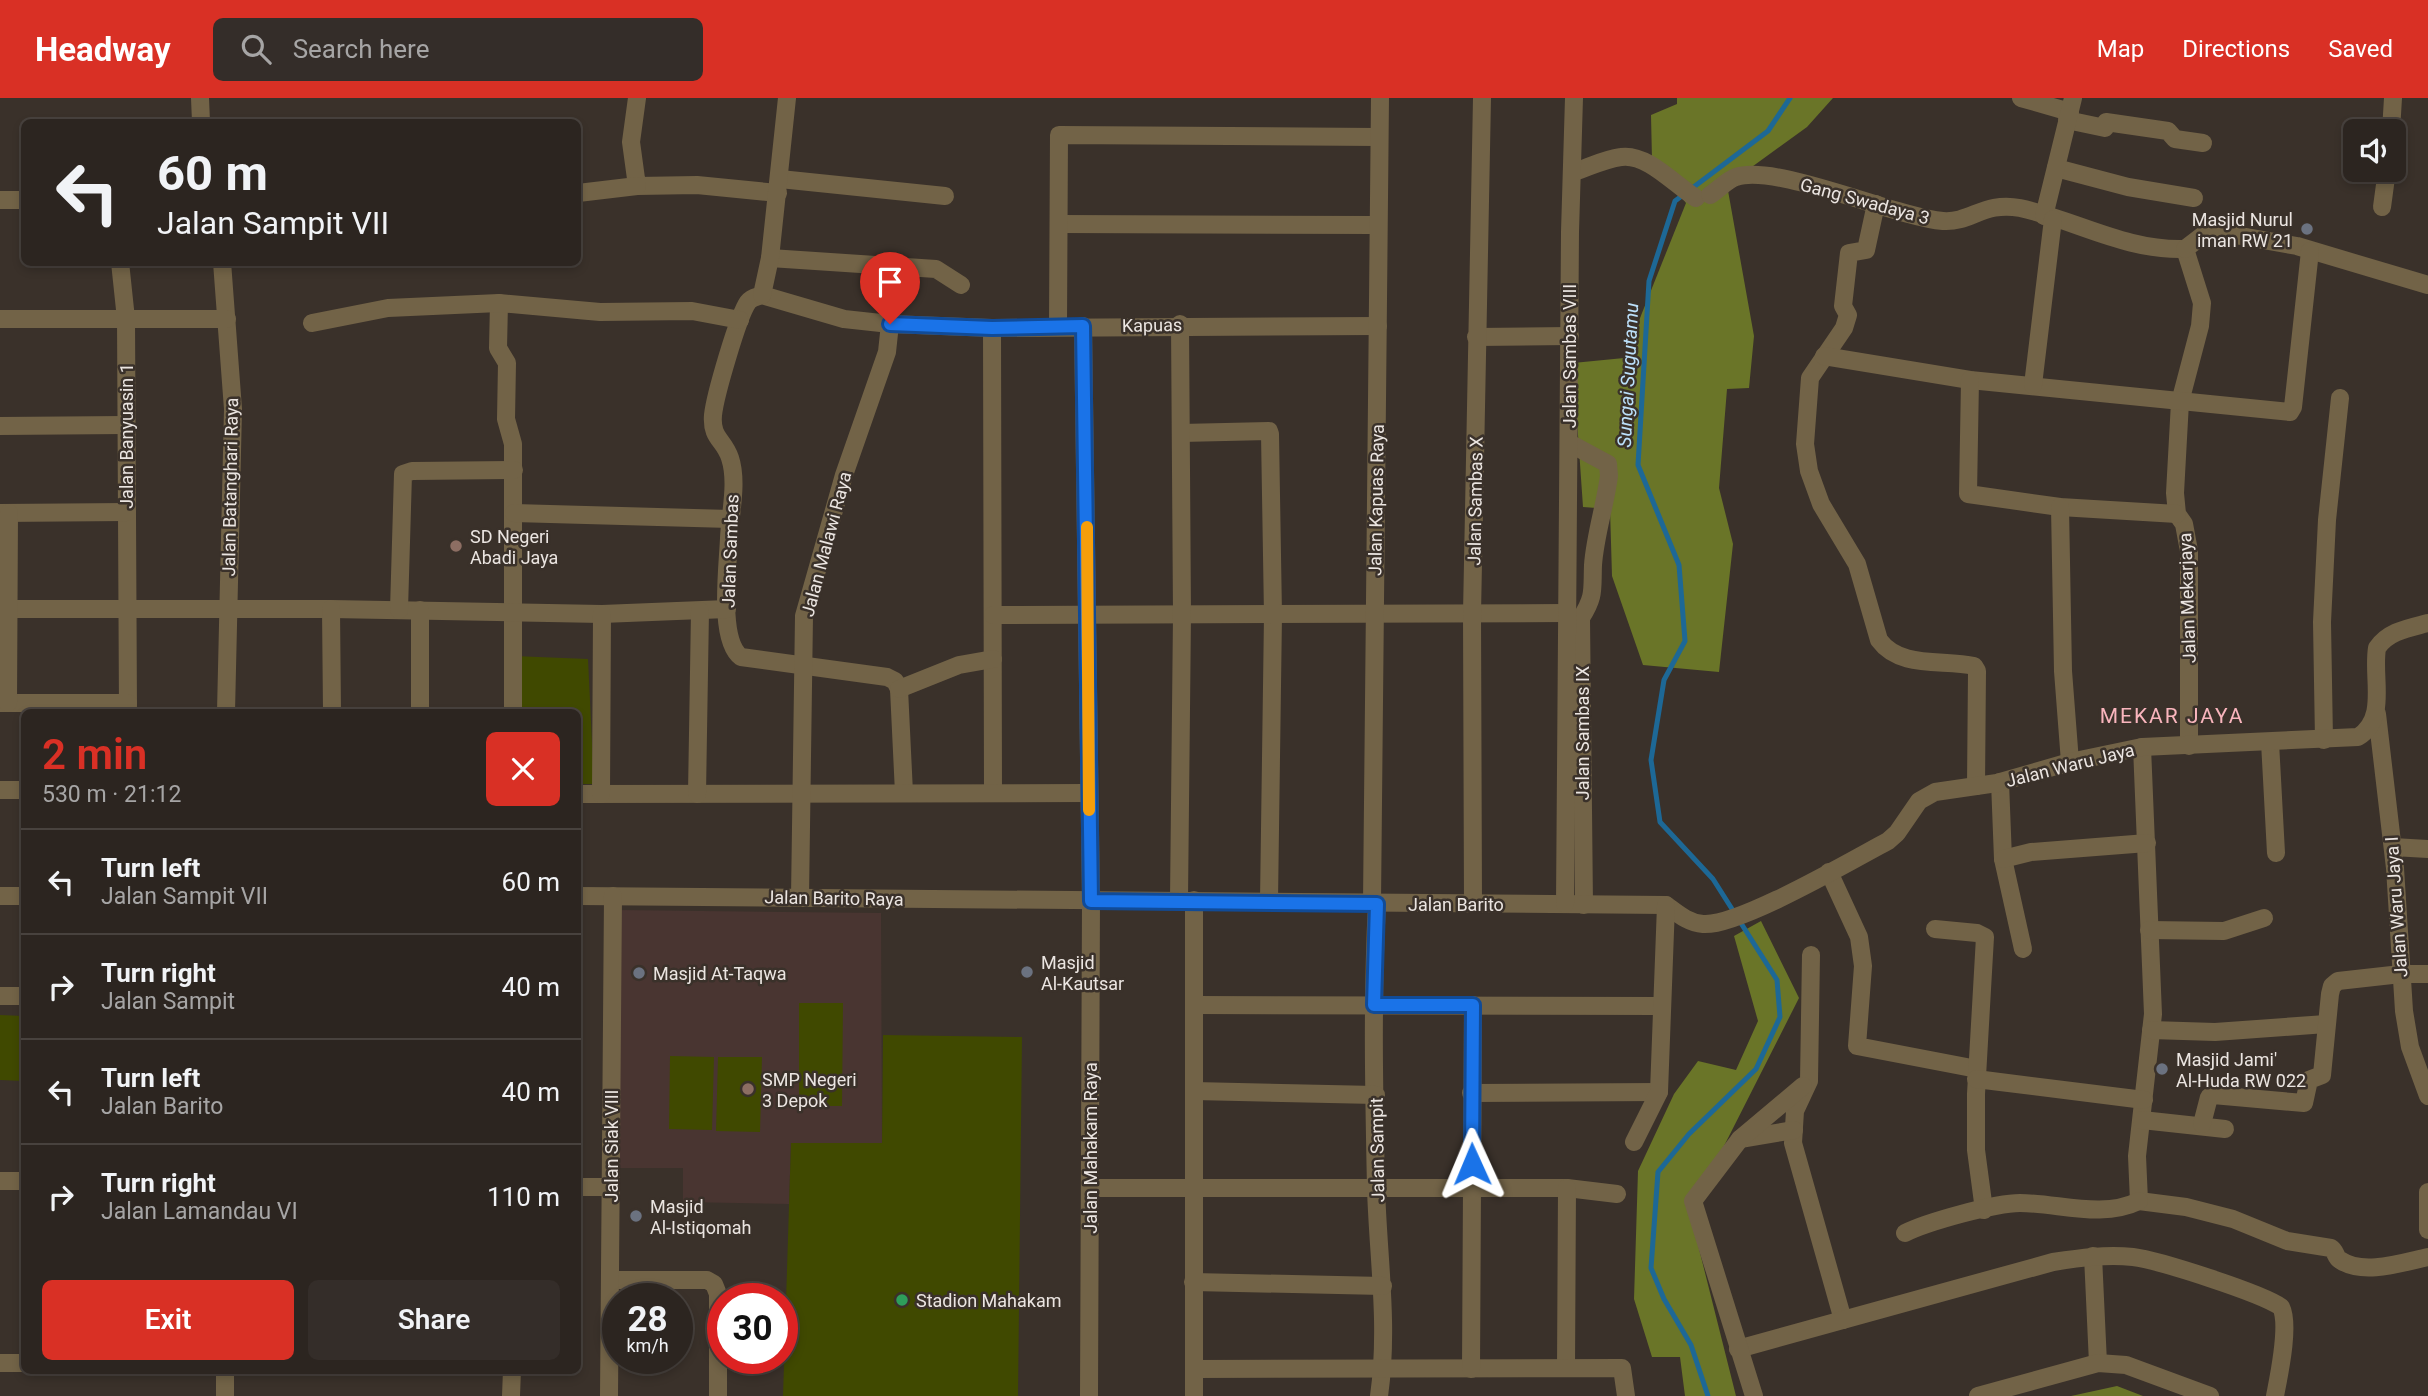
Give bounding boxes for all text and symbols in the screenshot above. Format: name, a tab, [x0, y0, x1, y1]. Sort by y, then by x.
search box	[213, 18, 703, 81]
text: Headway	[35, 30, 171, 69]
icon: search	[237, 30, 275, 68]
text: Search here	[293, 34, 429, 64]
text: Map	[2097, 35, 2144, 63]
text: Directions	[2182, 35, 2290, 63]
text: Saved	[2328, 35, 2393, 63]
map controls	[2343, 119, 2406, 182]
button: sound	[2343, 119, 2406, 182]
text: 60 m	[157, 145, 268, 202]
icon: left	[42, 147, 133, 238]
street label: Gang Swadaya 3	[1798, 174, 1932, 228]
text: Jalan Sampit VII	[157, 204, 389, 242]
place label: Masjid Nurul iman RW 21	[2192, 209, 2293, 251]
marker: Masjid Nurul iman RW 21	[2299, 221, 2315, 237]
pin	[860, 252, 920, 324]
icon: arrive	[871, 263, 909, 301]
street label: Jalan Sambas VIII	[1559, 284, 1580, 428]
water label: Sungai Sugutamu	[1613, 302, 1643, 448]
street label: Kapuas	[1122, 314, 1182, 336]
street label: Jalan Banyuasin 1	[116, 363, 137, 509]
street label: Jalan Batanghari Raya	[218, 398, 242, 576]
street label: Jalan Kapuas Raya	[1364, 424, 1388, 576]
street label: Jalan Sambas X	[1463, 436, 1487, 566]
street label: Jalan Malawi Raya	[797, 469, 855, 619]
street label: Jalan Sambas	[718, 494, 742, 608]
place label: SD Negeri Abadi Jaya	[470, 526, 558, 568]
street label: Jalan Mekarjaya	[2174, 532, 2200, 664]
marker: SD Negeri Abadi Jaya	[448, 538, 464, 554]
street label: Jalan Sambas IX	[1572, 666, 1593, 800]
district label: MEKAR JAYA	[2100, 704, 2244, 728]
text: 2 min	[42, 730, 147, 779]
button: close	[486, 732, 560, 806]
street label: Jalan Waru Jaya	[2003, 739, 2137, 791]
text: 530 m · 21:12	[42, 781, 181, 808]
street label: Jalan Waru Jaya I	[2381, 836, 2411, 978]
text: Turn left	[101, 853, 200, 883]
icon: left	[42, 863, 80, 901]
text: 60 m	[502, 867, 560, 897]
text: Jalan Sampit VII	[101, 883, 268, 910]
street label: Jalan Barito Raya	[764, 886, 904, 910]
street label: Jalan Barito	[1408, 894, 1504, 915]
place label: Masjid Al-Kautsar	[1041, 952, 1124, 994]
text: Turn right	[101, 958, 216, 988]
place label: Masjid At-Taqwa	[653, 963, 787, 984]
marker: Masjid Al-Kautsar	[1019, 964, 1035, 980]
marker: Masjid At-Taqwa	[631, 965, 647, 981]
icon: right	[42, 968, 80, 1006]
text: 40 m	[502, 972, 560, 1002]
text: Jalan Sampit	[101, 988, 235, 1015]
place label: Masjid Jami' Al-Huda RW 022	[2176, 1049, 2306, 1091]
marker: Masjid Jami' Al-Huda RW 022	[2154, 1061, 2170, 1077]
street label: Jalan Mahakam Raya	[1080, 1062, 1101, 1234]
text: Turn left	[101, 1063, 200, 1093]
place label: SMP Negeri 3 Depok	[762, 1069, 857, 1111]
icon: left	[42, 1073, 80, 1111]
text: 40 m	[502, 1077, 560, 1107]
marker: SMP Negeri 3 Depok	[740, 1081, 756, 1097]
street label: Jalan Siak VIII	[601, 1090, 622, 1202]
text: Jalan Barito	[101, 1093, 223, 1120]
street label: Jalan Sampit	[1366, 1097, 1388, 1203]
position arrow	[1435, 1127, 1509, 1201]
text: Turn right	[101, 1168, 216, 1198]
icon: right	[42, 1178, 80, 1216]
text: 110 m	[487, 1182, 560, 1212]
place label: Masjid Al-Istiqomah	[650, 1196, 752, 1238]
text: Jalan Lamandau VI	[101, 1198, 298, 1225]
marker: Masjid Al-Istiqomah	[628, 1208, 644, 1224]
button: Exit	[42, 1280, 294, 1360]
button: Share	[308, 1280, 560, 1360]
speed limit sign: 30	[707, 1283, 798, 1374]
place label: Stadion Mahakam	[916, 1290, 1061, 1311]
marker: Stadion Mahakam	[894, 1292, 910, 1308]
text: 28	[627, 1299, 668, 1340]
text: km/h	[626, 1335, 669, 1356]

